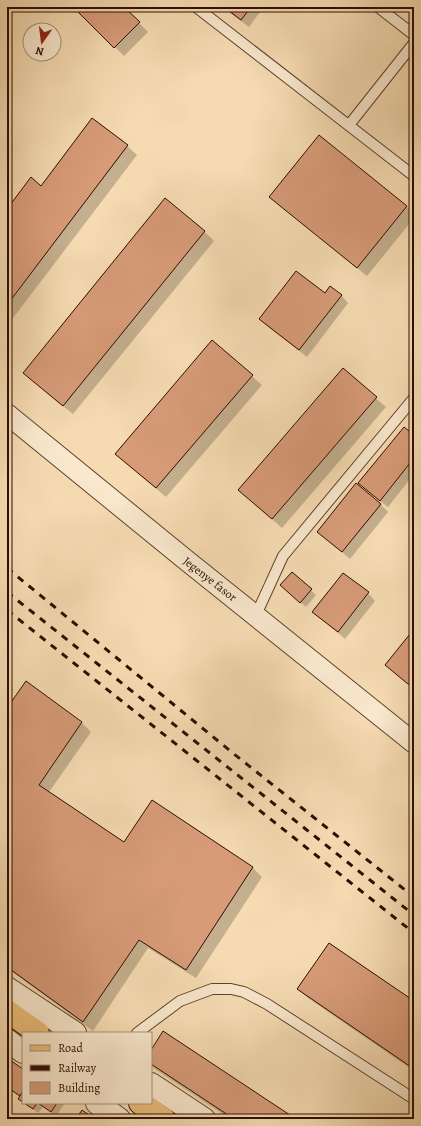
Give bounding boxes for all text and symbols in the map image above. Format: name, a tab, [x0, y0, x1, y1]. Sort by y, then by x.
north arrow	[22, 22, 62, 62]
text: N	[34, 43, 45, 59]
street label: Jegenye fasor	[180, 553, 241, 605]
legend	[22, 1032, 152, 1104]
text: Road	[58, 1040, 84, 1056]
text: Railway	[58, 1060, 97, 1076]
text: Building	[58, 1080, 100, 1096]

